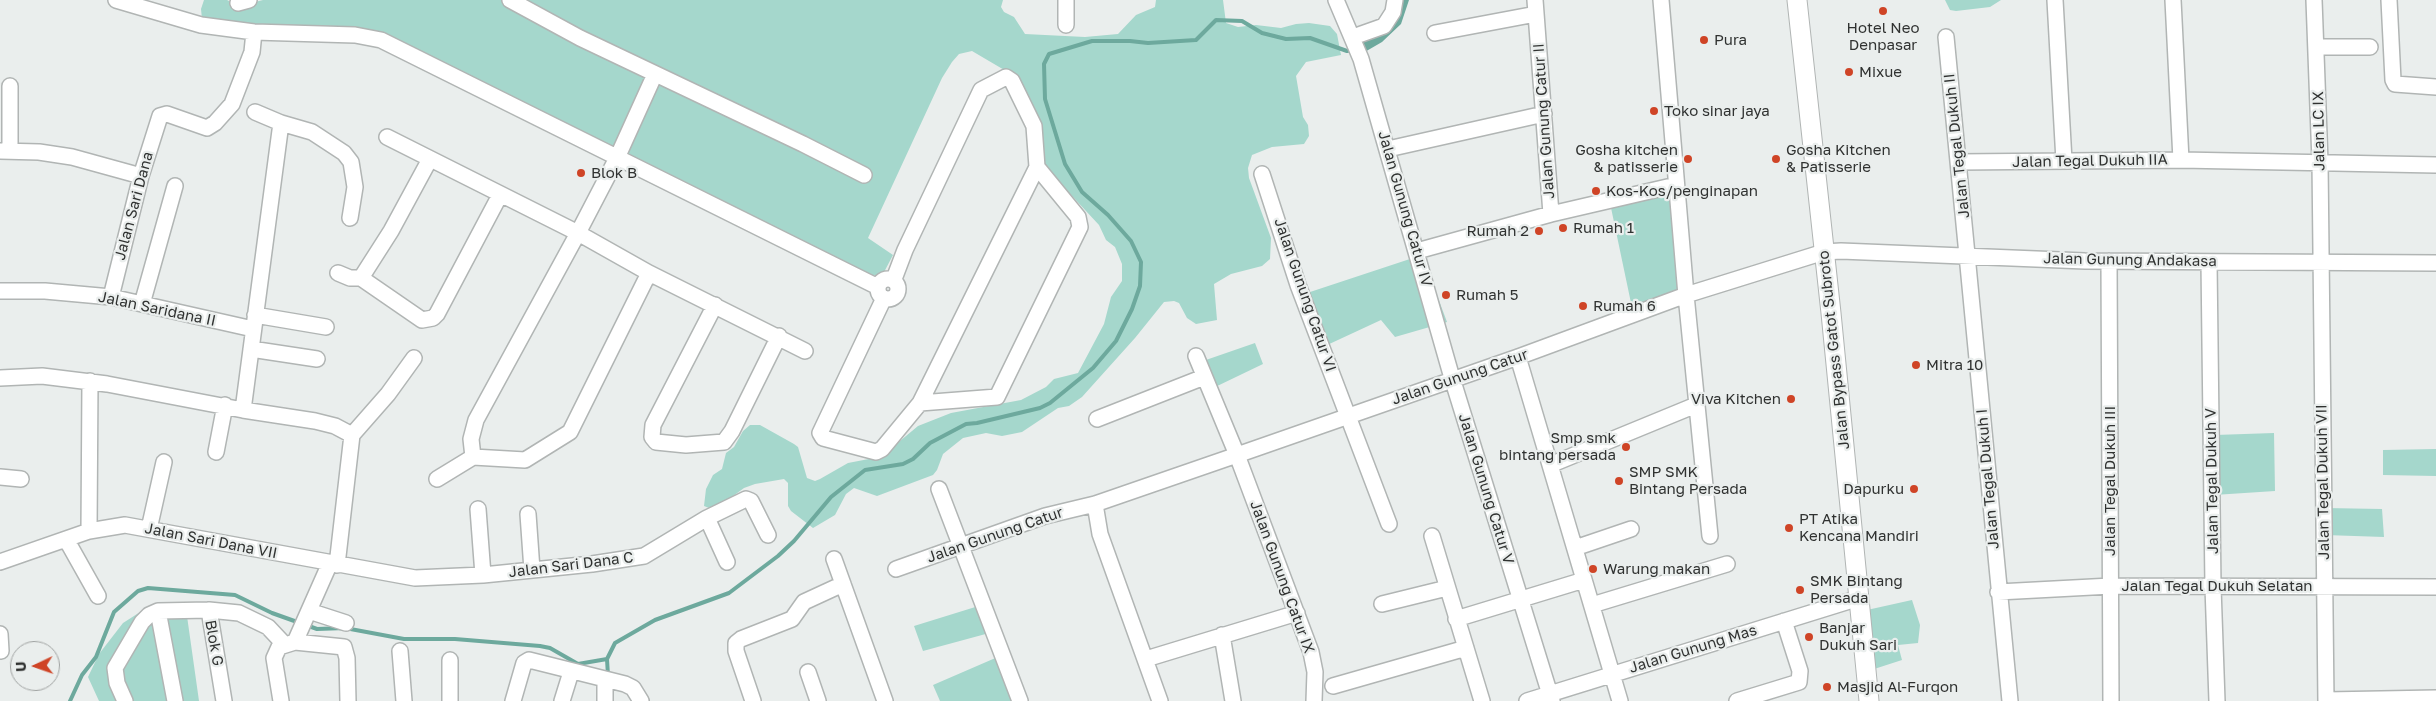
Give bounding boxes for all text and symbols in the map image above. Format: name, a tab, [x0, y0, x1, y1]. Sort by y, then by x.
marker: Hotel Neo Denpasar	[1877, 5, 1889, 17]
place label: Hotel Neo Denpasar	[1847, 19, 1919, 54]
place label: Pura	[1714, 31, 1747, 49]
marker: Pura	[1698, 34, 1710, 46]
street label: Jalan Gunung Catur II	[1530, 43, 1558, 199]
place label: Mixue	[1859, 63, 1902, 81]
marker: Mixue	[1843, 66, 1855, 78]
street label: Jalan Tegal Dukuh II	[1940, 73, 1974, 219]
street label: Jalan LC IX	[2309, 91, 2329, 171]
place label: Toko sinar jaya	[1664, 102, 1770, 120]
marker: Toko sinar jaya	[1648, 105, 1660, 117]
street label: Jalan Gunung Catur IV	[1374, 129, 1436, 289]
place label: Gosha kitchen & patisserie	[1575, 141, 1678, 176]
place label: Gosha Kitchen & Patisserie	[1786, 141, 1891, 176]
street label: Jalan Sari Dana	[111, 150, 157, 262]
street label: Jalan Tegal Dukuh IIA	[2012, 151, 2168, 171]
marker: Gosha kitchen & patisserie	[1682, 153, 1694, 165]
marker: Gosha Kitchen & Patisserie	[1770, 153, 1782, 165]
place label: Blok B	[591, 164, 637, 182]
marker: Blok B	[575, 167, 587, 179]
place label: Kos-Kos/penginapan	[1606, 182, 1758, 200]
marker: Kos-Kos/penginapan	[1590, 185, 1602, 197]
street label: Jalan Gunung Catur VI	[1270, 216, 1340, 374]
place label: Rumah 1	[1573, 219, 1634, 237]
place label: Rumah 2	[1467, 222, 1529, 240]
marker: Rumah 1	[1557, 222, 1569, 234]
marker: Rumah 2	[1533, 225, 1545, 237]
street label: Jalan Gunung Andakasa	[2043, 249, 2217, 271]
street label: Jalan Bypass Gatot Subroto	[1815, 250, 1853, 450]
place label: Rumah 5	[1456, 286, 1518, 304]
street label: Jalan Saridana II	[97, 288, 217, 330]
marker: Rumah 5	[1440, 289, 1452, 301]
place label: Rumah 6	[1593, 297, 1656, 315]
marker: Rumah 6	[1577, 300, 1589, 312]
street label: Jalan Gunung Catur	[1390, 345, 1530, 409]
place label: Mitra 10	[1926, 356, 1983, 374]
marker: Mitra 10	[1910, 359, 1922, 371]
place label: Viva Kitchen	[1691, 390, 1781, 408]
marker: Viva Kitchen	[1785, 393, 1797, 405]
street label: Jalan Tegal Dukuh VII	[2313, 404, 2333, 560]
street label: Jalan Tegal Dukuh III	[2101, 406, 2119, 556]
street label: Jalan Tegal Dukuh I	[1973, 408, 2003, 550]
street label: Jalan Tegal Dukuh V	[2202, 408, 2222, 554]
street label: Jalan Gunung Catur V	[1455, 412, 1517, 566]
place label: Smp smk bintang persada	[1499, 429, 1616, 464]
marker: Smp smk bintang persada	[1620, 441, 1632, 453]
place label: SMP SMK Bintang Persada	[1629, 463, 1747, 498]
marker: SMP SMK Bintang Persada	[1613, 475, 1625, 487]
place label: Dapurku	[1843, 480, 1904, 498]
marker: Dapurku	[1908, 483, 1920, 495]
street label: Jalan Gunung Catur IX	[1246, 498, 1318, 656]
street label: Jalan Gunung Catur	[925, 503, 1065, 567]
place label: PT Atika Kencana Mandiri	[1799, 510, 1919, 545]
street label: Jalan Sari Dana VII	[143, 519, 279, 563]
marker: PT Atika Kencana Mandiri	[1783, 522, 1795, 534]
street label: Jalan Sari Dana C	[508, 548, 634, 582]
place label: Warung makan	[1603, 560, 1710, 578]
marker: Warung makan	[1587, 563, 1599, 575]
place label: SMK Bintang Persada	[1810, 572, 1903, 607]
street label: Jalan Tegal Dukuh Selatan	[2121, 577, 2313, 595]
marker: SMK Bintang Persada	[1794, 584, 1806, 596]
street label: Blok G	[201, 619, 227, 667]
place label: Banjar Dukuh Sari	[1819, 619, 1897, 654]
street label: Jalan Gunung Mas	[1627, 621, 1759, 677]
marker: Banjar Dukuh Sari	[1803, 631, 1815, 643]
north arrow	[10, 641, 60, 691]
text: U	[12, 661, 29, 672]
place label: Masjid Al-Furqon	[1837, 678, 1958, 696]
marker: Masjid Al-Furqon	[1821, 681, 1833, 693]

